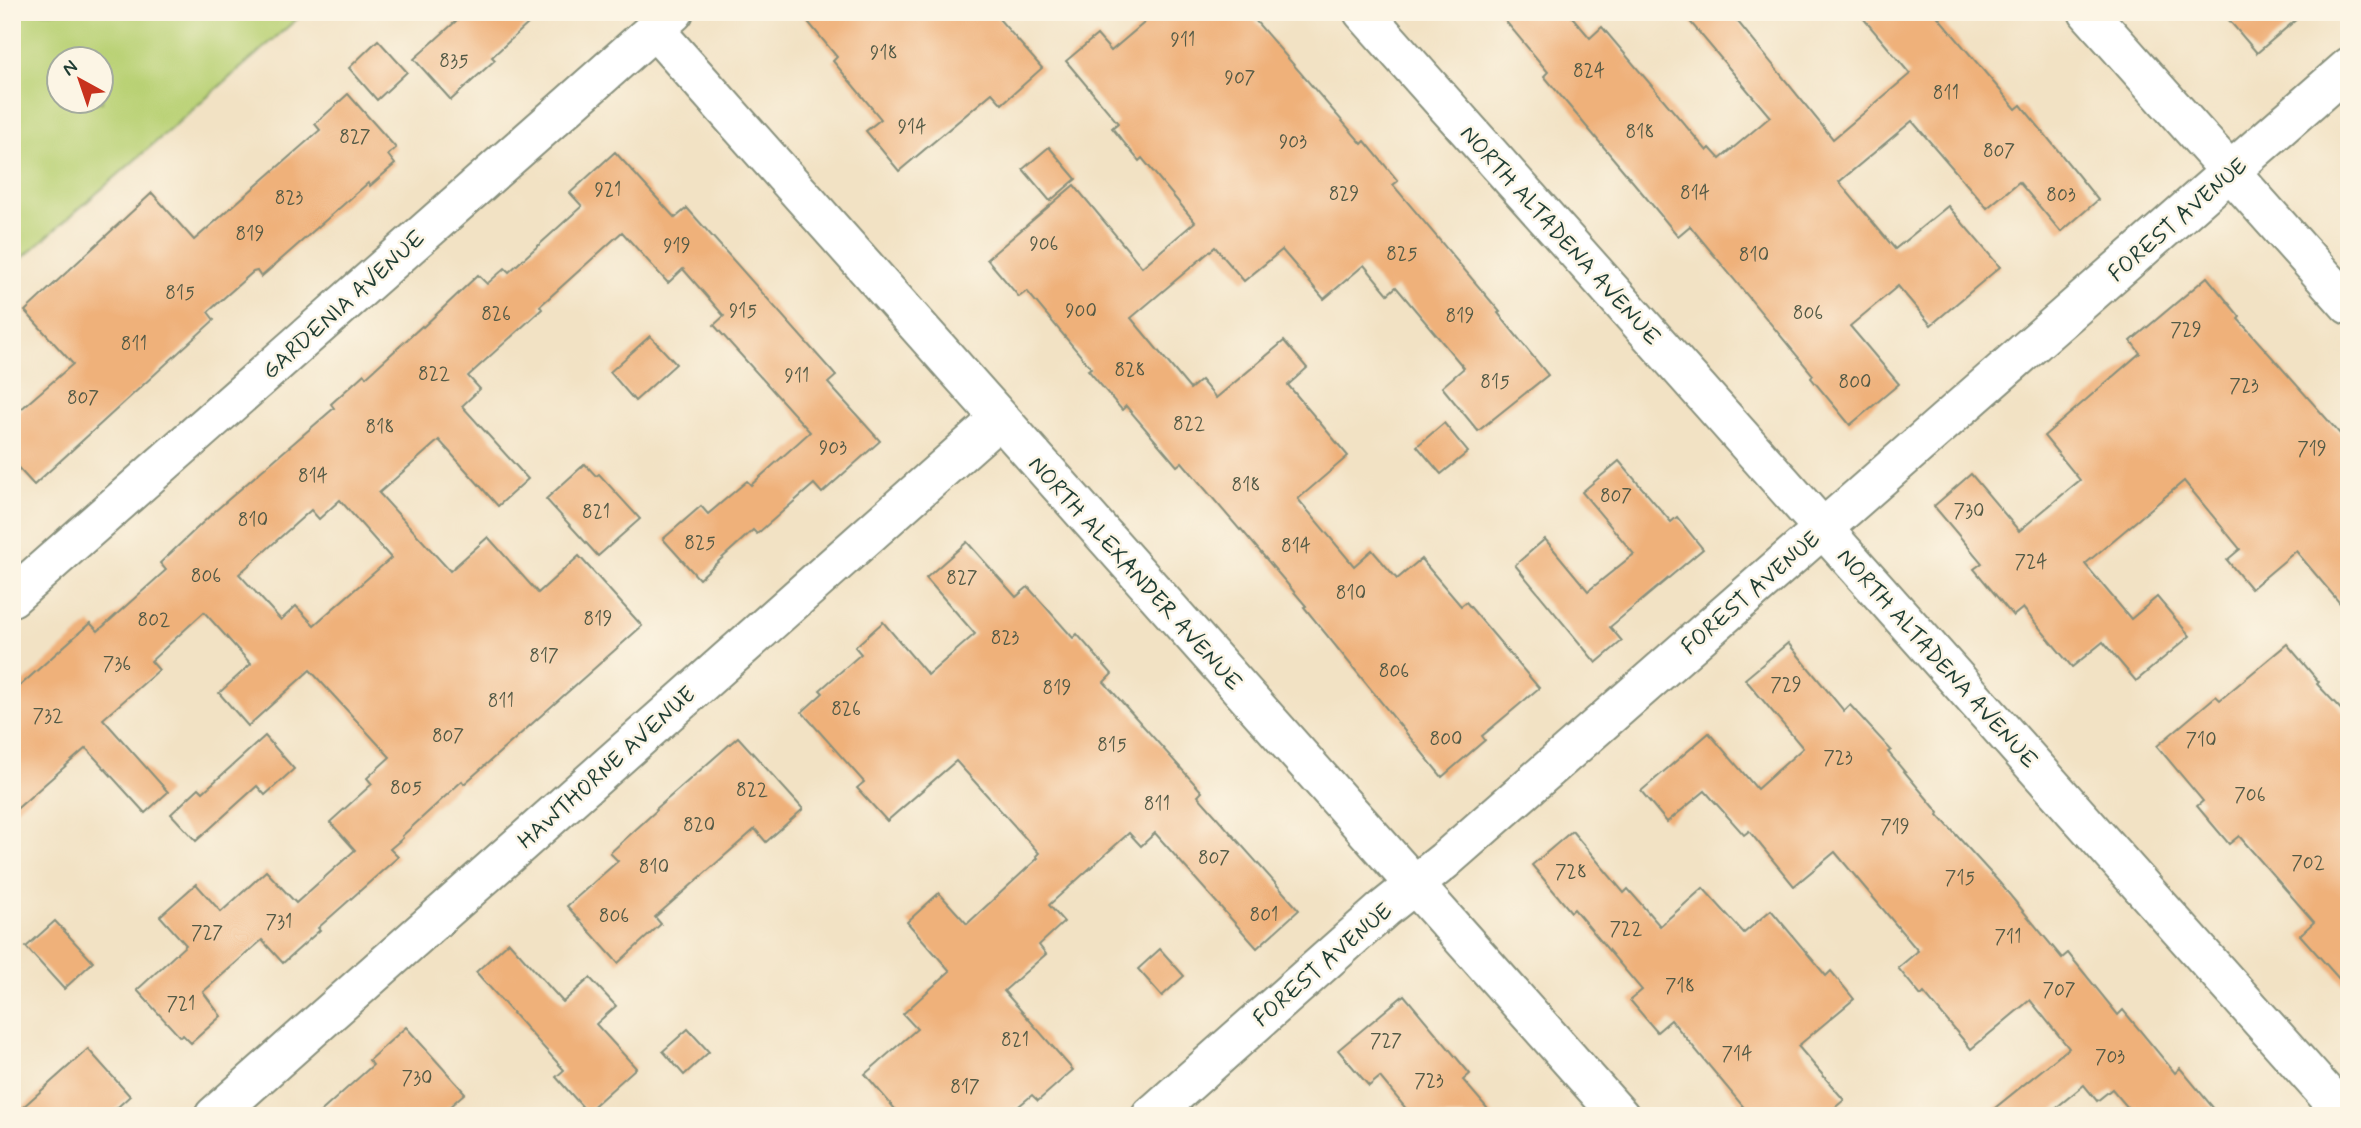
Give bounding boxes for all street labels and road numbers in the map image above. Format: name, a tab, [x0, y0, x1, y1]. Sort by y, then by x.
street label: NORTH ALTADENA AVENUE	[1452, 120, 1667, 353]
street label: FOREST AVENUE	[2102, 152, 2254, 289]
street label: GARDENIA AVENUE	[256, 224, 432, 387]
street label: NORTH ALEXANDER AVENUE	[1021, 450, 1248, 698]
street label: FOREST AVENUE	[1675, 525, 1827, 662]
street label: NORTH ALTADENA AVENUE	[1829, 543, 2044, 776]
street label: HAWTHORNE AVENUE	[512, 680, 703, 857]
street label: FOREST AVENUE	[1247, 897, 1399, 1034]

